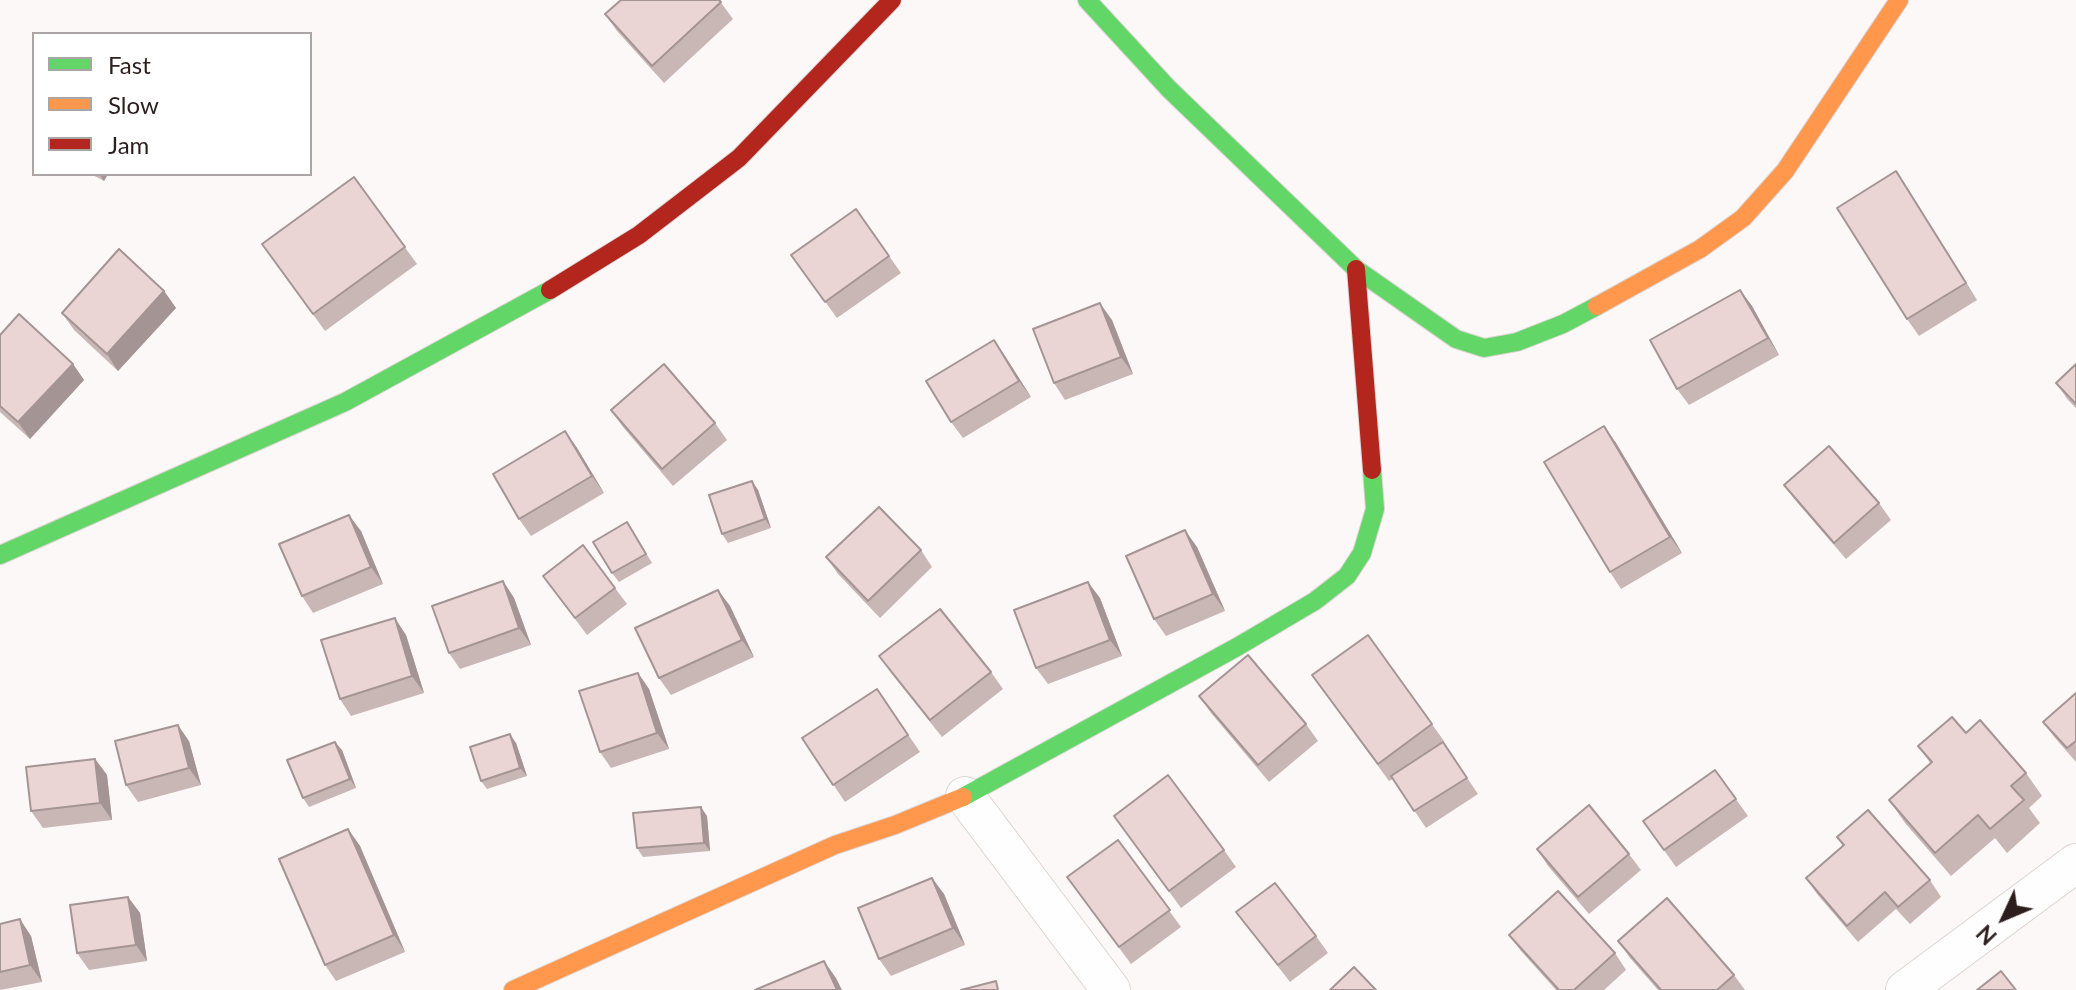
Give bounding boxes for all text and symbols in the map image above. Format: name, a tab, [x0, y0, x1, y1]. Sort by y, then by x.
legend	[32, 32, 312, 176]
text: Fast	[108, 50, 151, 79]
text: Slow	[108, 90, 159, 119]
text: Jam	[108, 130, 149, 159]
north arrow	[1964, 878, 2044, 958]
text: N	[1971, 920, 2002, 951]

